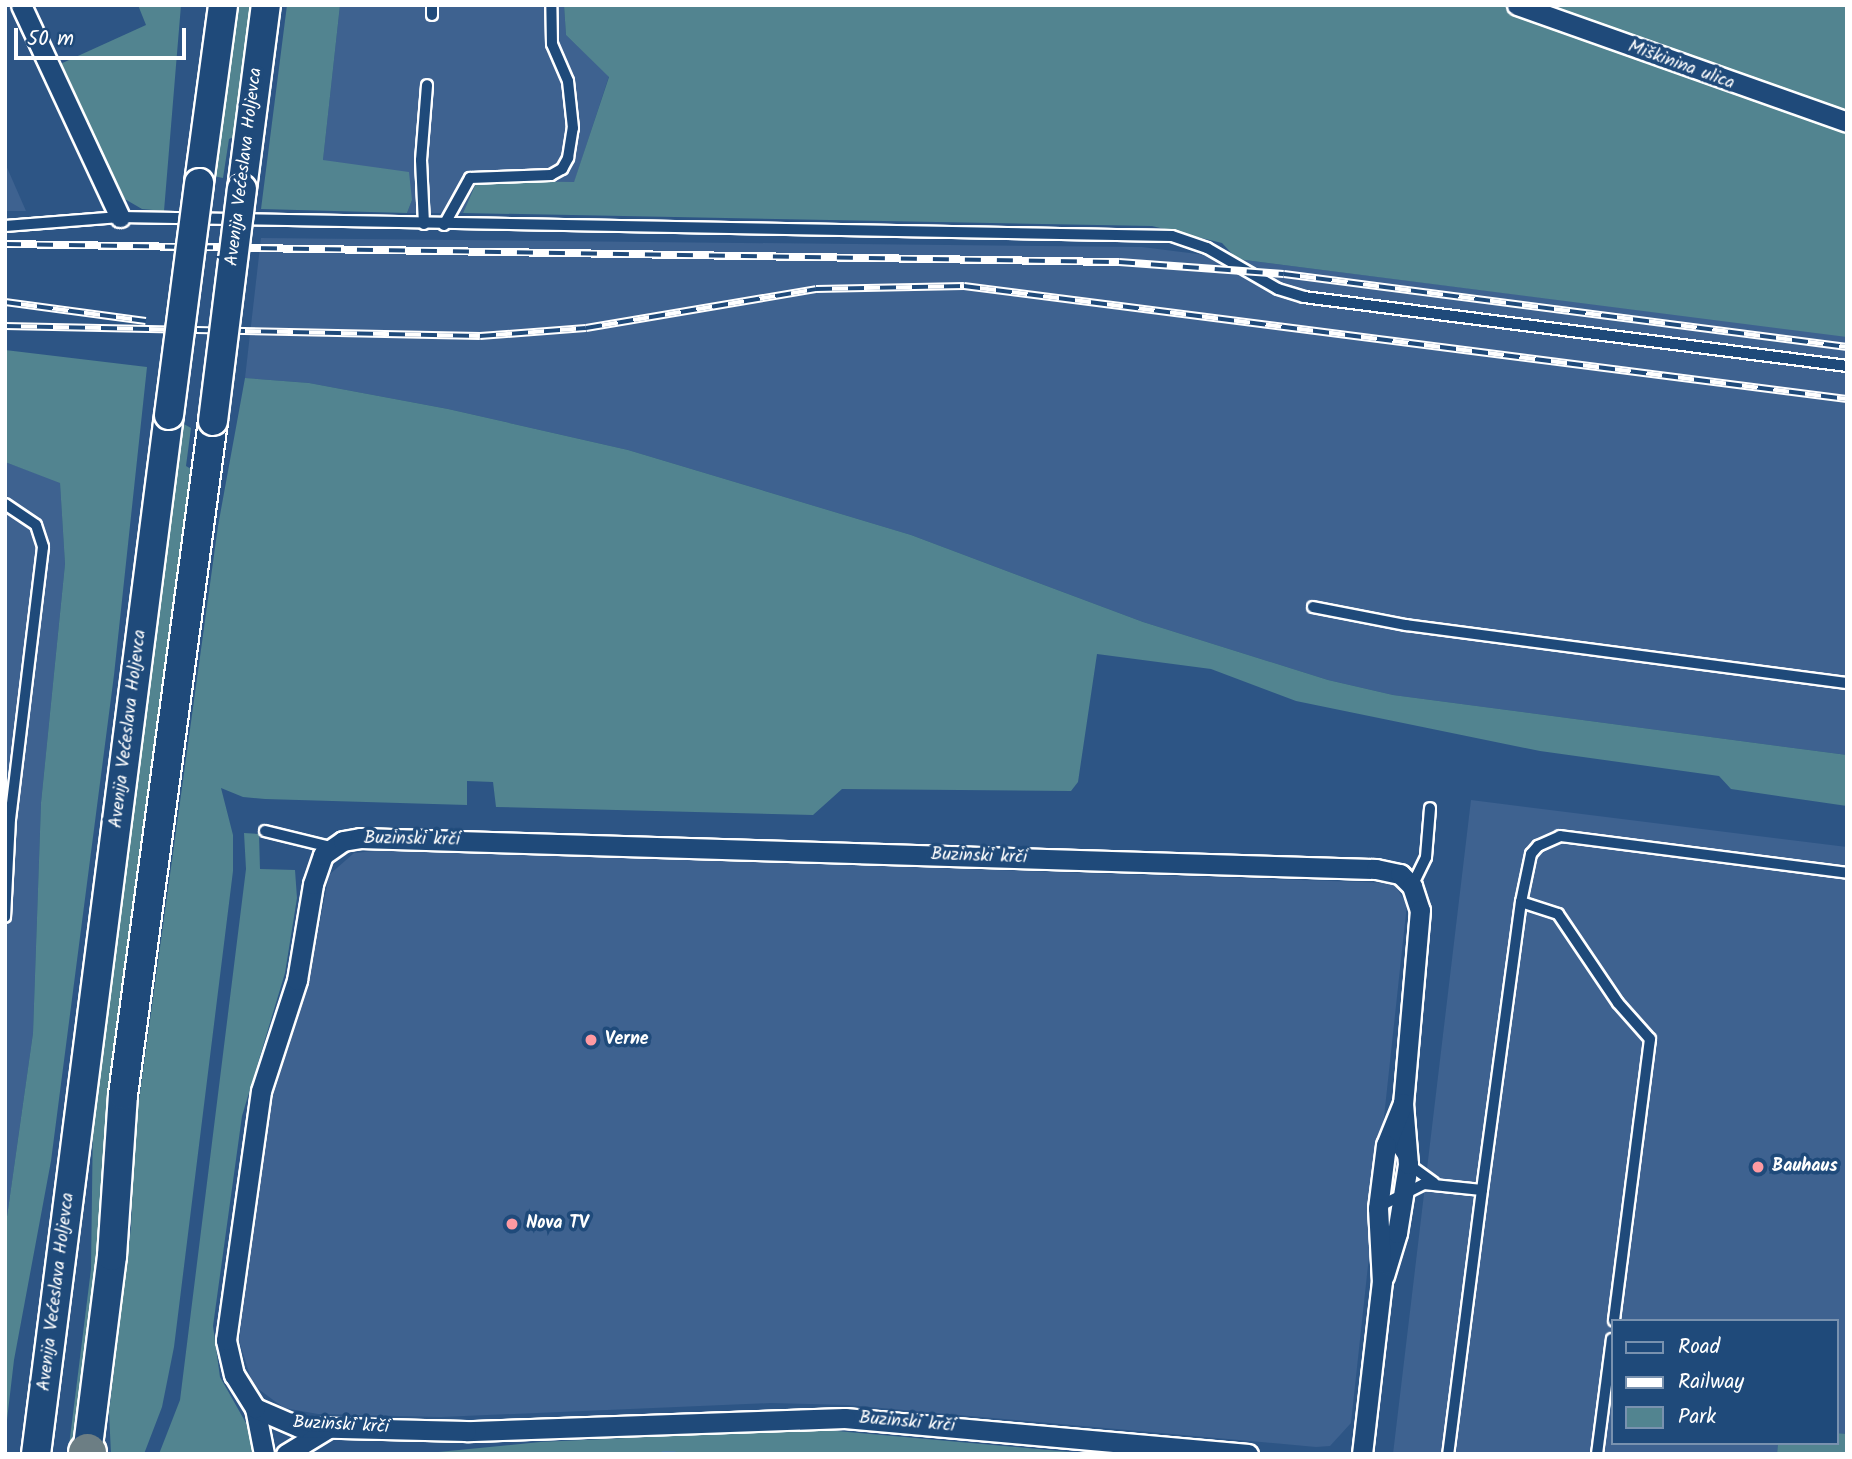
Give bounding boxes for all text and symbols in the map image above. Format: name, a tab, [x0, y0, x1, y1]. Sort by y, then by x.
scale bar	[18, 14, 189, 58]
text: 50 m	[27, 23, 74, 56]
street label: Miškinina ulica	[1625, 37, 1737, 95]
street label: Avenija Većeslava Holjevca	[222, 67, 268, 267]
street label: Avenija Većeslava Holjevca	[106, 629, 152, 829]
street label: Buzinski krči	[364, 828, 460, 852]
street label: Buzinski krči	[931, 845, 1027, 869]
place label: Verne	[605, 1029, 649, 1051]
marker: Verne	[583, 1032, 599, 1048]
place label: Bauhaus	[1772, 1156, 1838, 1178]
marker: Bauhaus	[1750, 1159, 1766, 1175]
street label: Avenija Većeslava Holjevca	[34, 1192, 80, 1392]
place label: Nova TV	[526, 1213, 589, 1235]
marker: Nova TV	[504, 1216, 520, 1232]
legend	[1610, 1319, 1838, 1445]
text: Road	[1678, 1331, 1720, 1364]
text: Railway	[1678, 1366, 1744, 1399]
text: Park	[1678, 1401, 1716, 1434]
street label: Buzinski krči	[858, 1408, 956, 1438]
street label: Buzinski krči	[292, 1413, 390, 1439]

